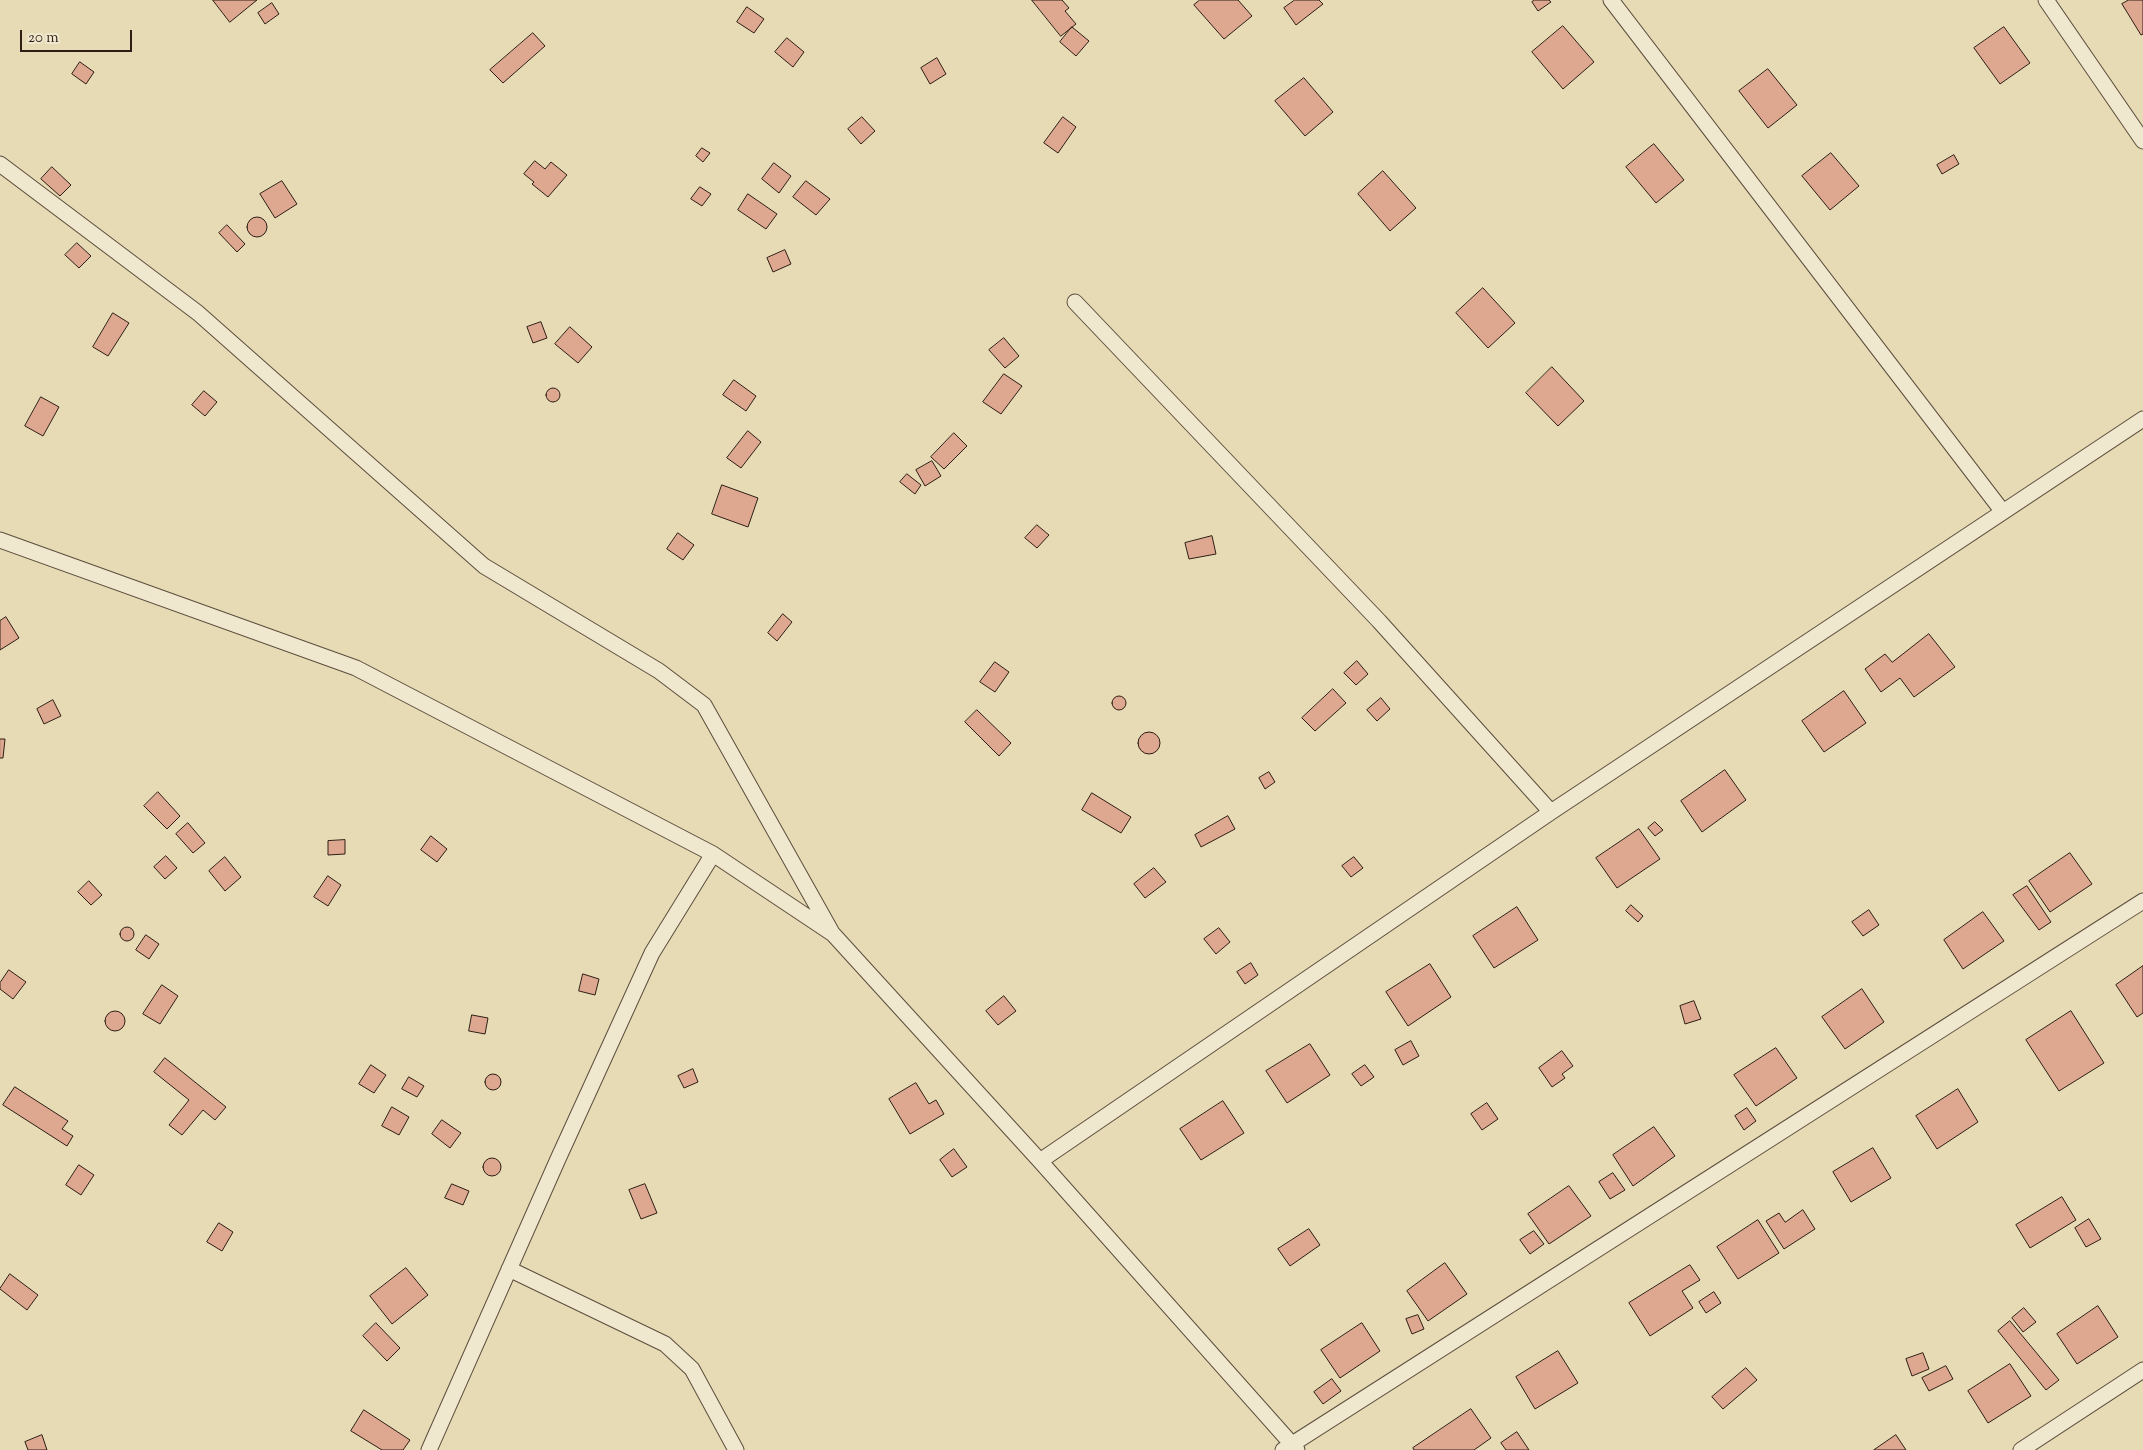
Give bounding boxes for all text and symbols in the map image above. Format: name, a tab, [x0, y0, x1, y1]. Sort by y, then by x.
scale bar	[22, 20, 135, 52]
text: 20 m	[28, 28, 59, 49]

